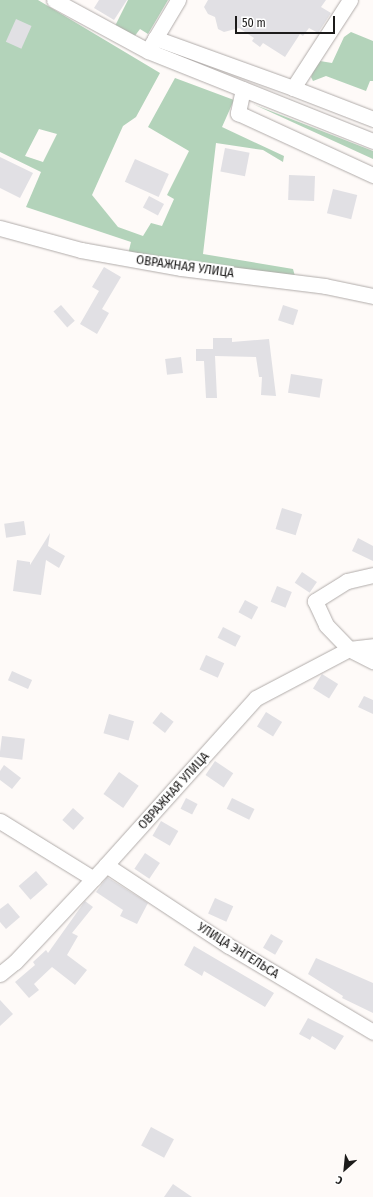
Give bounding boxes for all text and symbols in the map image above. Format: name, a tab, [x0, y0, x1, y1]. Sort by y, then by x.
scale bar	[237, 8, 337, 34]
text: 50 m	[242, 16, 266, 30]
street label: ОВРАЖНАЯ УЛИЦА	[135, 252, 235, 282]
street label: ОВРАЖНАЯ УЛИЦА	[135, 749, 213, 833]
street label: УЛИЦА ЭНГЕЛЬСА	[194, 920, 282, 982]
north arrow	[325, 1149, 365, 1189]
text: С	[334, 1173, 345, 1187]

